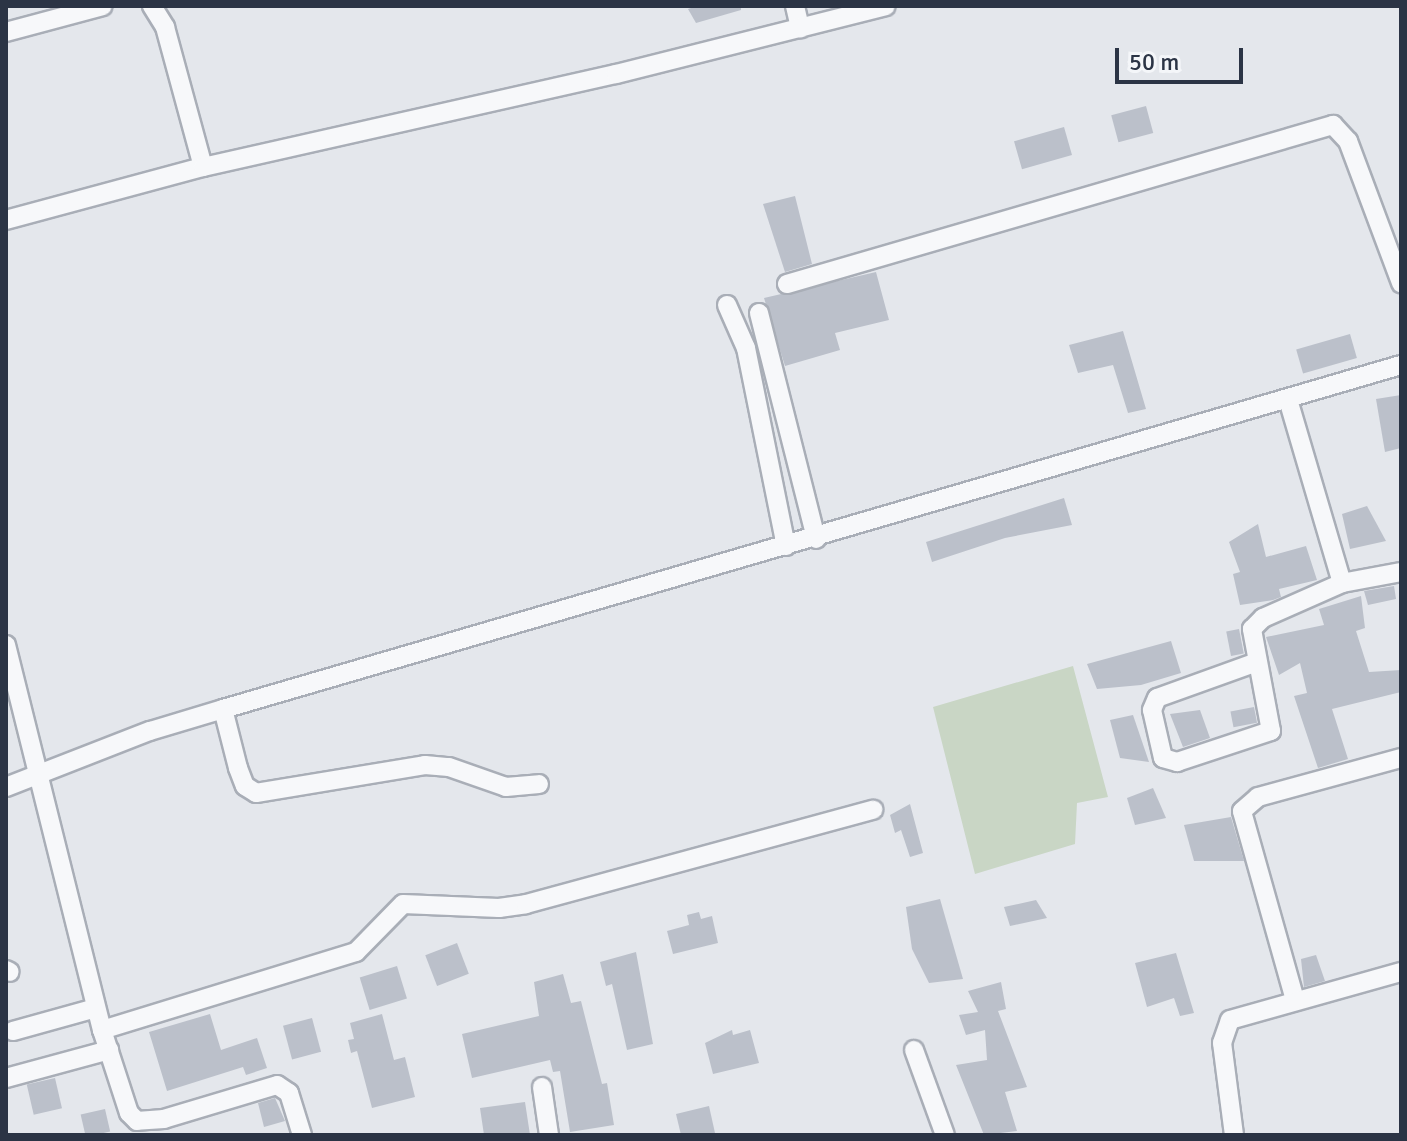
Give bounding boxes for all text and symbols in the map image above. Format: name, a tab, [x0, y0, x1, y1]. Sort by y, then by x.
scale bar	[1119, 32, 1247, 82]
text: 50 m	[1129, 47, 1179, 77]

